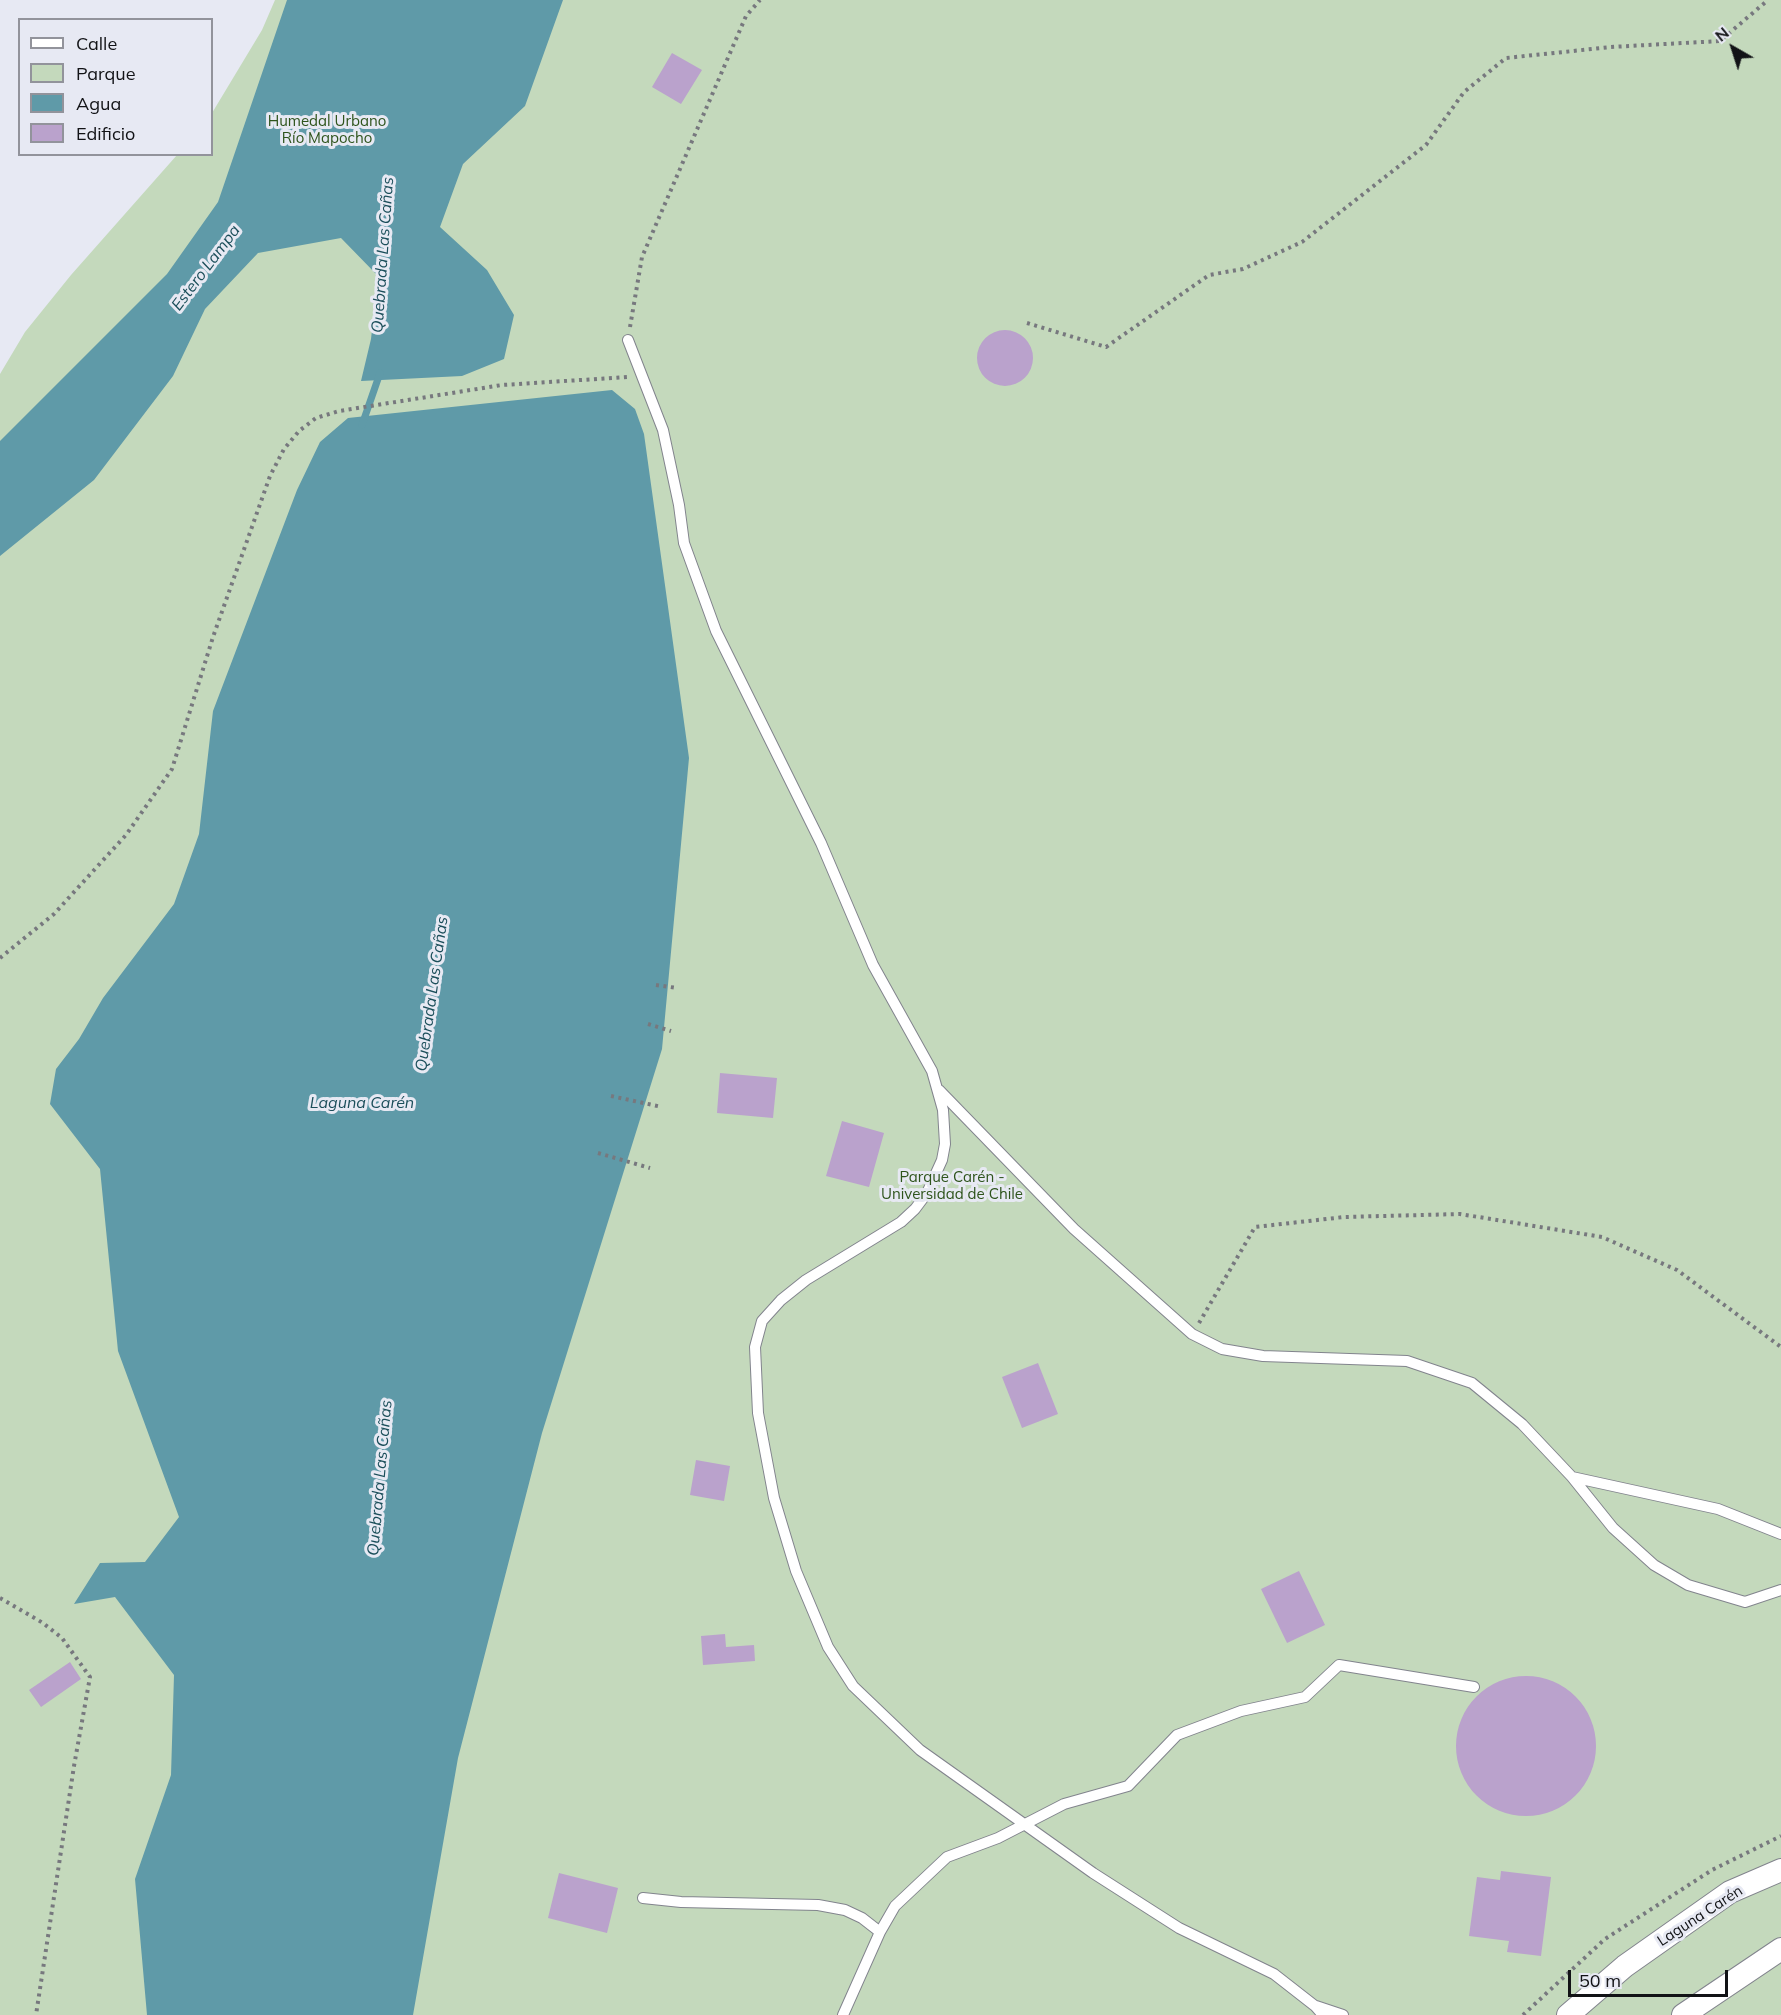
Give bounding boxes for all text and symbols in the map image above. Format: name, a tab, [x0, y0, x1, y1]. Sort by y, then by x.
legend	[18, 18, 213, 156]
north arrow	[1703, 18, 1763, 78]
text: N	[1711, 22, 1733, 46]
text: Calle	[76, 32, 117, 55]
text: Parque	[76, 62, 135, 85]
text: Agua	[76, 92, 121, 115]
park label: Humedal Urbano Río Mapocho	[268, 112, 386, 147]
text: Edificio	[76, 122, 135, 145]
water label: Quebrada Las Cañas	[368, 176, 398, 334]
water label: Estero Lampa	[168, 222, 244, 314]
water label: Quebrada Las Cañas	[412, 915, 452, 1073]
water label: Laguna Carén	[310, 1093, 414, 1113]
park label: Parque Carén - Universidad de Chile	[881, 1168, 1023, 1203]
water label: Quebrada Las Cañas	[364, 1399, 396, 1557]
street label: Laguna Carén	[1654, 1882, 1746, 1950]
scale bar	[1571, 1958, 1732, 1996]
text: 50 m	[1579, 1969, 1621, 1992]

